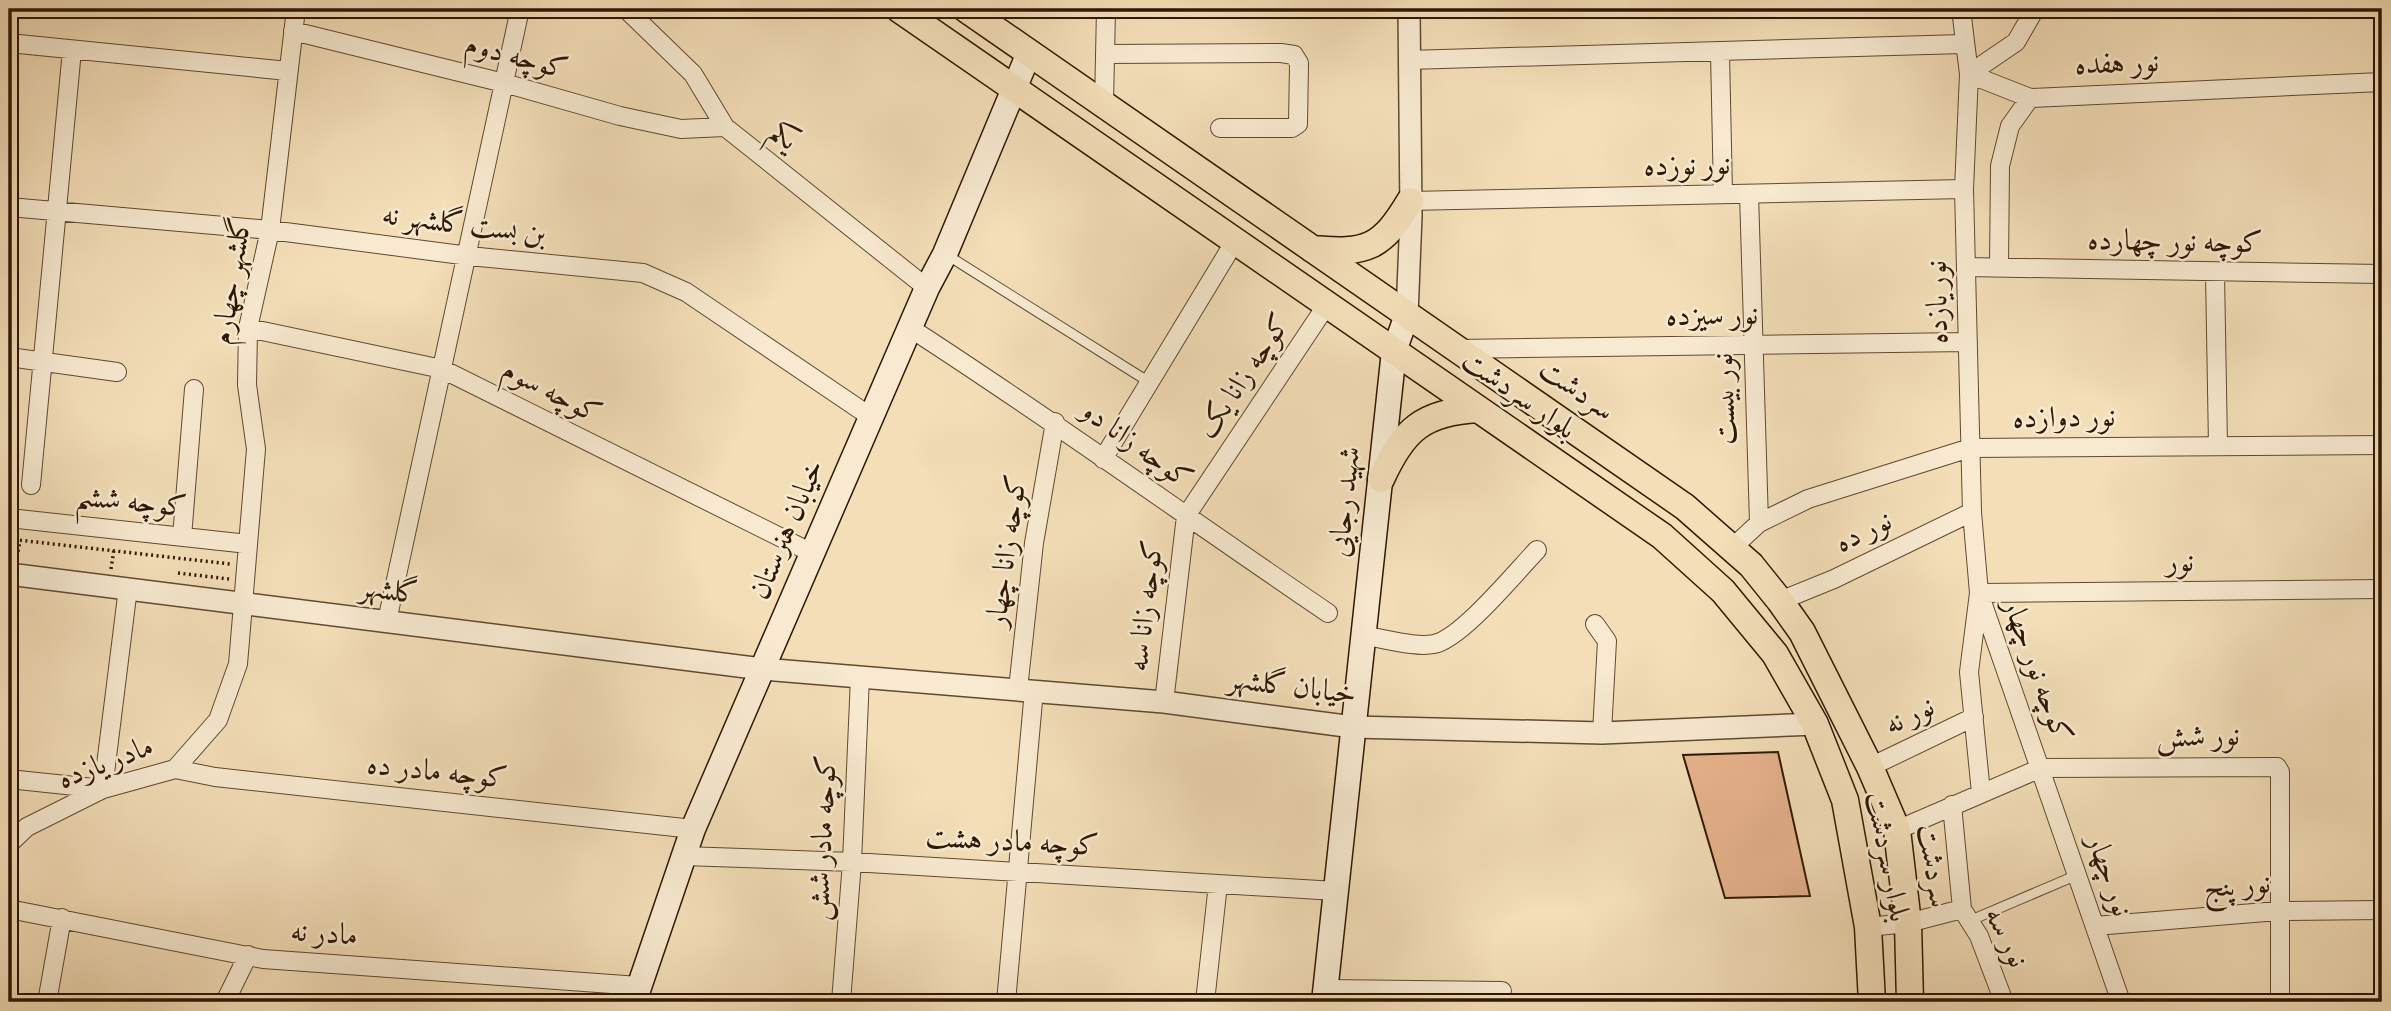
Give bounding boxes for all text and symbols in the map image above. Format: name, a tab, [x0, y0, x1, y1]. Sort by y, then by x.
street label: کوچه دوم	[459, 24, 572, 94]
street label: نور هفده	[2074, 42, 2160, 88]
street label: یکم	[757, 112, 808, 166]
street label: نور نوزده	[1643, 145, 1731, 189]
street label: بن بست گلشهر نه	[379, 195, 549, 257]
street label: گلشهر چهارم	[202, 214, 266, 348]
street label: کوچه نور چهارده	[2087, 220, 2263, 266]
street label: نور یازده	[1917, 260, 1961, 344]
street label: نور سیزده	[1665, 295, 1759, 339]
street label: کوچه زانا یک	[1187, 306, 1303, 448]
street label: بلوار سردشت	[1452, 341, 1584, 451]
street label: سردشت	[1529, 349, 1623, 433]
street label: کوچه سوم	[493, 350, 608, 438]
street label: نور بیست	[1703, 352, 1749, 446]
street label: کوچه زانا دو	[1069, 389, 1201, 501]
street label: نور دوازده	[2012, 397, 2116, 441]
street label: شهید رجایی	[1319, 445, 1373, 559]
street label: خیابان هنرستان	[739, 453, 837, 607]
street label: کوچه زانا چهار	[976, 472, 1040, 633]
street label: کوچه ششم	[73, 476, 189, 535]
street label: نور ده	[1828, 501, 1900, 565]
street label: کوچه زانا سه	[1118, 538, 1176, 674]
street label: نور	[2163, 542, 2194, 585]
street label: گلشهر	[354, 567, 421, 617]
street label: کوچه نور چهار	[1989, 590, 2082, 749]
street label: خیابان گلشهر	[1222, 658, 1359, 717]
street label: نور نه	[1877, 686, 1943, 748]
street label: نور شش	[2156, 716, 2240, 760]
street label: مادر یازده	[52, 726, 160, 802]
street label: کوچه مادر ده	[365, 744, 509, 802]
street label: کوچه مادر شش	[798, 754, 850, 922]
street label: بلوار سردشت	[1852, 788, 1920, 926]
street label: کوچه مادر هشت	[924, 817, 1100, 869]
street label: سردشت	[1904, 821, 1960, 911]
street label: نور چهار	[2073, 826, 2142, 923]
street label: نور پنج	[2202, 863, 2272, 914]
street label: نور سه	[1972, 900, 2038, 976]
street label: مادر نه	[289, 911, 359, 959]

